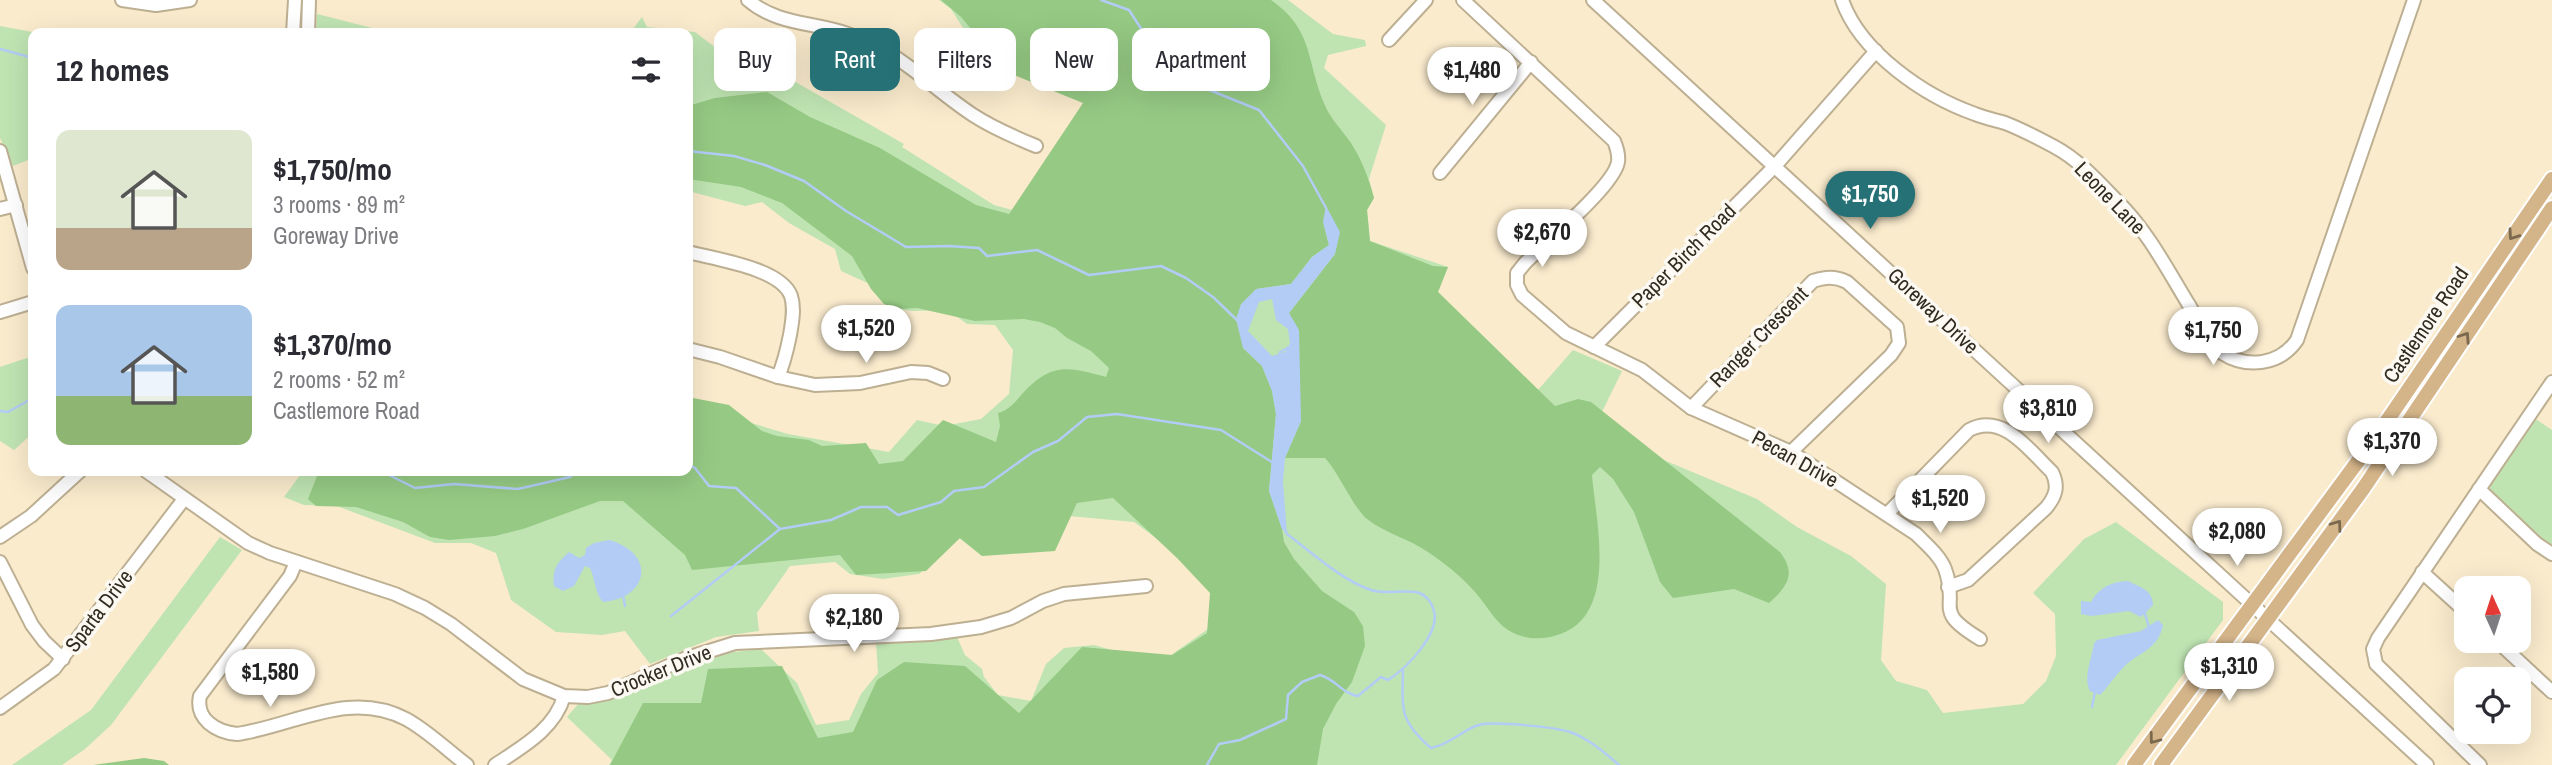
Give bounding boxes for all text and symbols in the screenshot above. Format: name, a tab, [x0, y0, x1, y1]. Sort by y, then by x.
chip: Buy	[714, 28, 796, 91]
chip: Rent	[810, 28, 900, 91]
chip: Filters	[914, 28, 1016, 91]
chip: New	[1030, 28, 1118, 91]
chip: Apartment	[1132, 28, 1270, 91]
pin: $1,480	[1415, 48, 1529, 107]
text: 12 homes	[56, 50, 170, 90]
icon: filters	[627, 51, 665, 89]
text: $1,480	[1443, 54, 1501, 85]
text: $1,750/mo	[273, 149, 392, 189]
street label: Leone Lane	[2068, 155, 2152, 240]
icon: home	[112, 158, 196, 242]
pin: $1,750	[1813, 172, 1927, 231]
text: $1,750	[1841, 178, 1899, 209]
text: 3 rooms · 89 m²	[273, 189, 405, 220]
street label: Paper Birch Road	[1625, 197, 1742, 314]
pin: $2,670	[1485, 210, 1599, 269]
text: $2,670	[1513, 216, 1571, 247]
text: Goreway Drive	[273, 220, 399, 251]
one-way arrow	[2509, 227, 2521, 240]
street label: Goreway Drive	[1881, 261, 1985, 360]
street label: Castlemore Road	[2376, 261, 2475, 388]
street label: Ranger Crescent	[1703, 280, 1814, 394]
pin: $1,520	[809, 306, 923, 365]
pin: $1,750	[2156, 308, 2270, 367]
text: $1,520	[837, 312, 895, 343]
text: $1,750	[2184, 314, 2242, 345]
text: $1,370/mo	[273, 324, 392, 364]
one-way arrow	[2457, 332, 2469, 345]
icon: home	[112, 333, 196, 417]
text: 2 rooms · 52 m²	[273, 364, 405, 395]
pin: $3,810	[1991, 386, 2105, 445]
text: $3,810	[2019, 392, 2077, 423]
text: Castlemore Road	[273, 395, 420, 426]
pin: $1,370	[2335, 419, 2449, 478]
street label: Pecan Drive	[1747, 423, 1844, 494]
text: $1,370	[2363, 425, 2421, 456]
pin: $1,520	[1883, 476, 1997, 535]
text: $1,520	[1911, 482, 1969, 513]
pin: $2,080	[2180, 508, 2294, 568]
text: $2,080	[2208, 515, 2266, 546]
one-way arrow	[2329, 520, 2342, 533]
street label: Sparta Drive	[58, 563, 139, 658]
north arrow	[2454, 576, 2530, 653]
map controls	[2454, 576, 2531, 744]
pin: $2,180	[797, 594, 911, 654]
text: $2,180	[825, 601, 883, 632]
street label: Crocker Drive	[606, 637, 715, 704]
pin: $1,310	[2172, 644, 2286, 703]
pin: $1,580	[213, 650, 327, 709]
text: $1,310	[2200, 650, 2258, 681]
text: $1,580	[241, 656, 299, 687]
button: locate	[2454, 667, 2531, 744]
one-way arrow	[2149, 731, 2162, 743]

